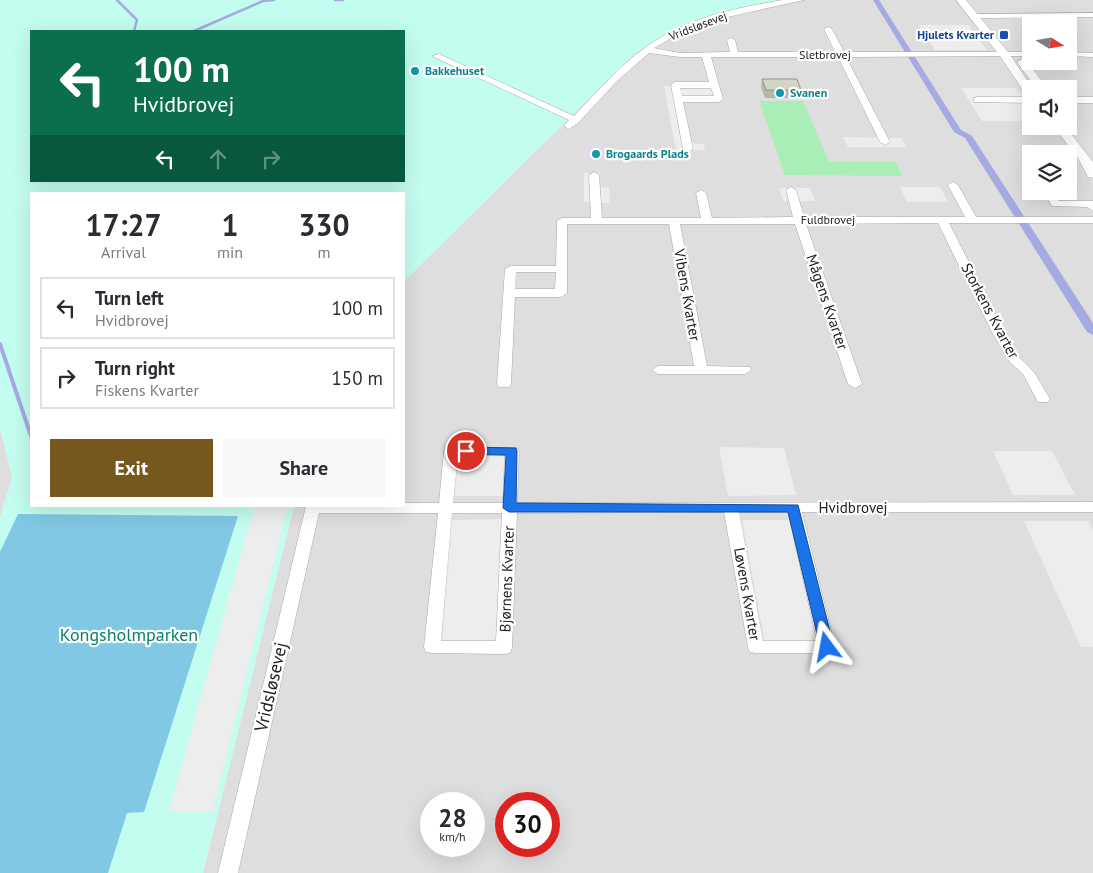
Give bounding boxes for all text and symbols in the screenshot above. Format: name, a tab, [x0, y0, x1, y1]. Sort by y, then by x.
street label: Vridsløsevej	[666, 8, 729, 44]
north arrow	[1022, 15, 1078, 70]
map controls	[1022, 15, 1077, 200]
place label: Hjulets Kvarter	[917, 27, 995, 42]
marker: Hjulets Kvarter	[998, 29, 1010, 41]
text: 100 m	[133, 46, 230, 92]
street label: Sletbrovej	[799, 47, 851, 62]
icon: left	[50, 50, 115, 115]
place label: Bakkehuset	[425, 63, 485, 78]
marker: Bakkehuset	[409, 65, 421, 77]
button: sound	[1022, 80, 1077, 135]
place label: Svanen	[790, 85, 827, 100]
marker: Svanen	[774, 87, 786, 99]
text: Hvidbrovej	[133, 90, 234, 118]
icon: left	[151, 145, 179, 173]
icon: ahead	[204, 145, 232, 173]
icon: right	[257, 145, 285, 173]
button: layers	[1022, 145, 1077, 200]
place label: Brogaards Plads	[606, 146, 689, 161]
marker: Brogaards Plads	[590, 148, 602, 160]
text: 17:27	[85, 205, 162, 244]
text: 1	[222, 205, 239, 244]
text: 330	[298, 205, 350, 244]
street label: Fuldbrovej	[801, 212, 855, 227]
text: Arrival	[101, 242, 146, 262]
text: min	[217, 242, 243, 262]
text: m	[318, 242, 331, 262]
street label: Vibens Kvarter	[670, 246, 705, 342]
street label: Mågens Kvarter	[802, 252, 853, 352]
street label: Storkens Kvarter	[957, 260, 1024, 362]
text: Turn left	[95, 286, 164, 310]
icon: left	[52, 294, 80, 322]
text: 100 m	[331, 296, 383, 320]
text: Hvidbrovej	[95, 310, 169, 330]
text: Turn right	[95, 356, 175, 380]
icon: right	[52, 364, 80, 392]
text: 150 m	[331, 366, 383, 390]
text: Fiskens Kvarter	[95, 380, 199, 400]
pin	[445, 430, 487, 472]
icon: arrive	[452, 437, 480, 465]
button: Exit	[50, 439, 213, 497]
button: Share	[223, 439, 385, 497]
street label: Hvidbrovej	[818, 498, 888, 517]
street label: Bjørnens Kvarter	[495, 525, 518, 633]
street label: Løvens Kvarter	[730, 546, 765, 642]
position arrow	[800, 620, 852, 672]
park label: Kongsholmparken	[60, 623, 198, 646]
street label: Vridsløsevej	[249, 640, 292, 735]
speed limit sign: 30	[495, 792, 560, 857]
text: 28	[438, 802, 467, 834]
text: km/h	[439, 829, 466, 844]

